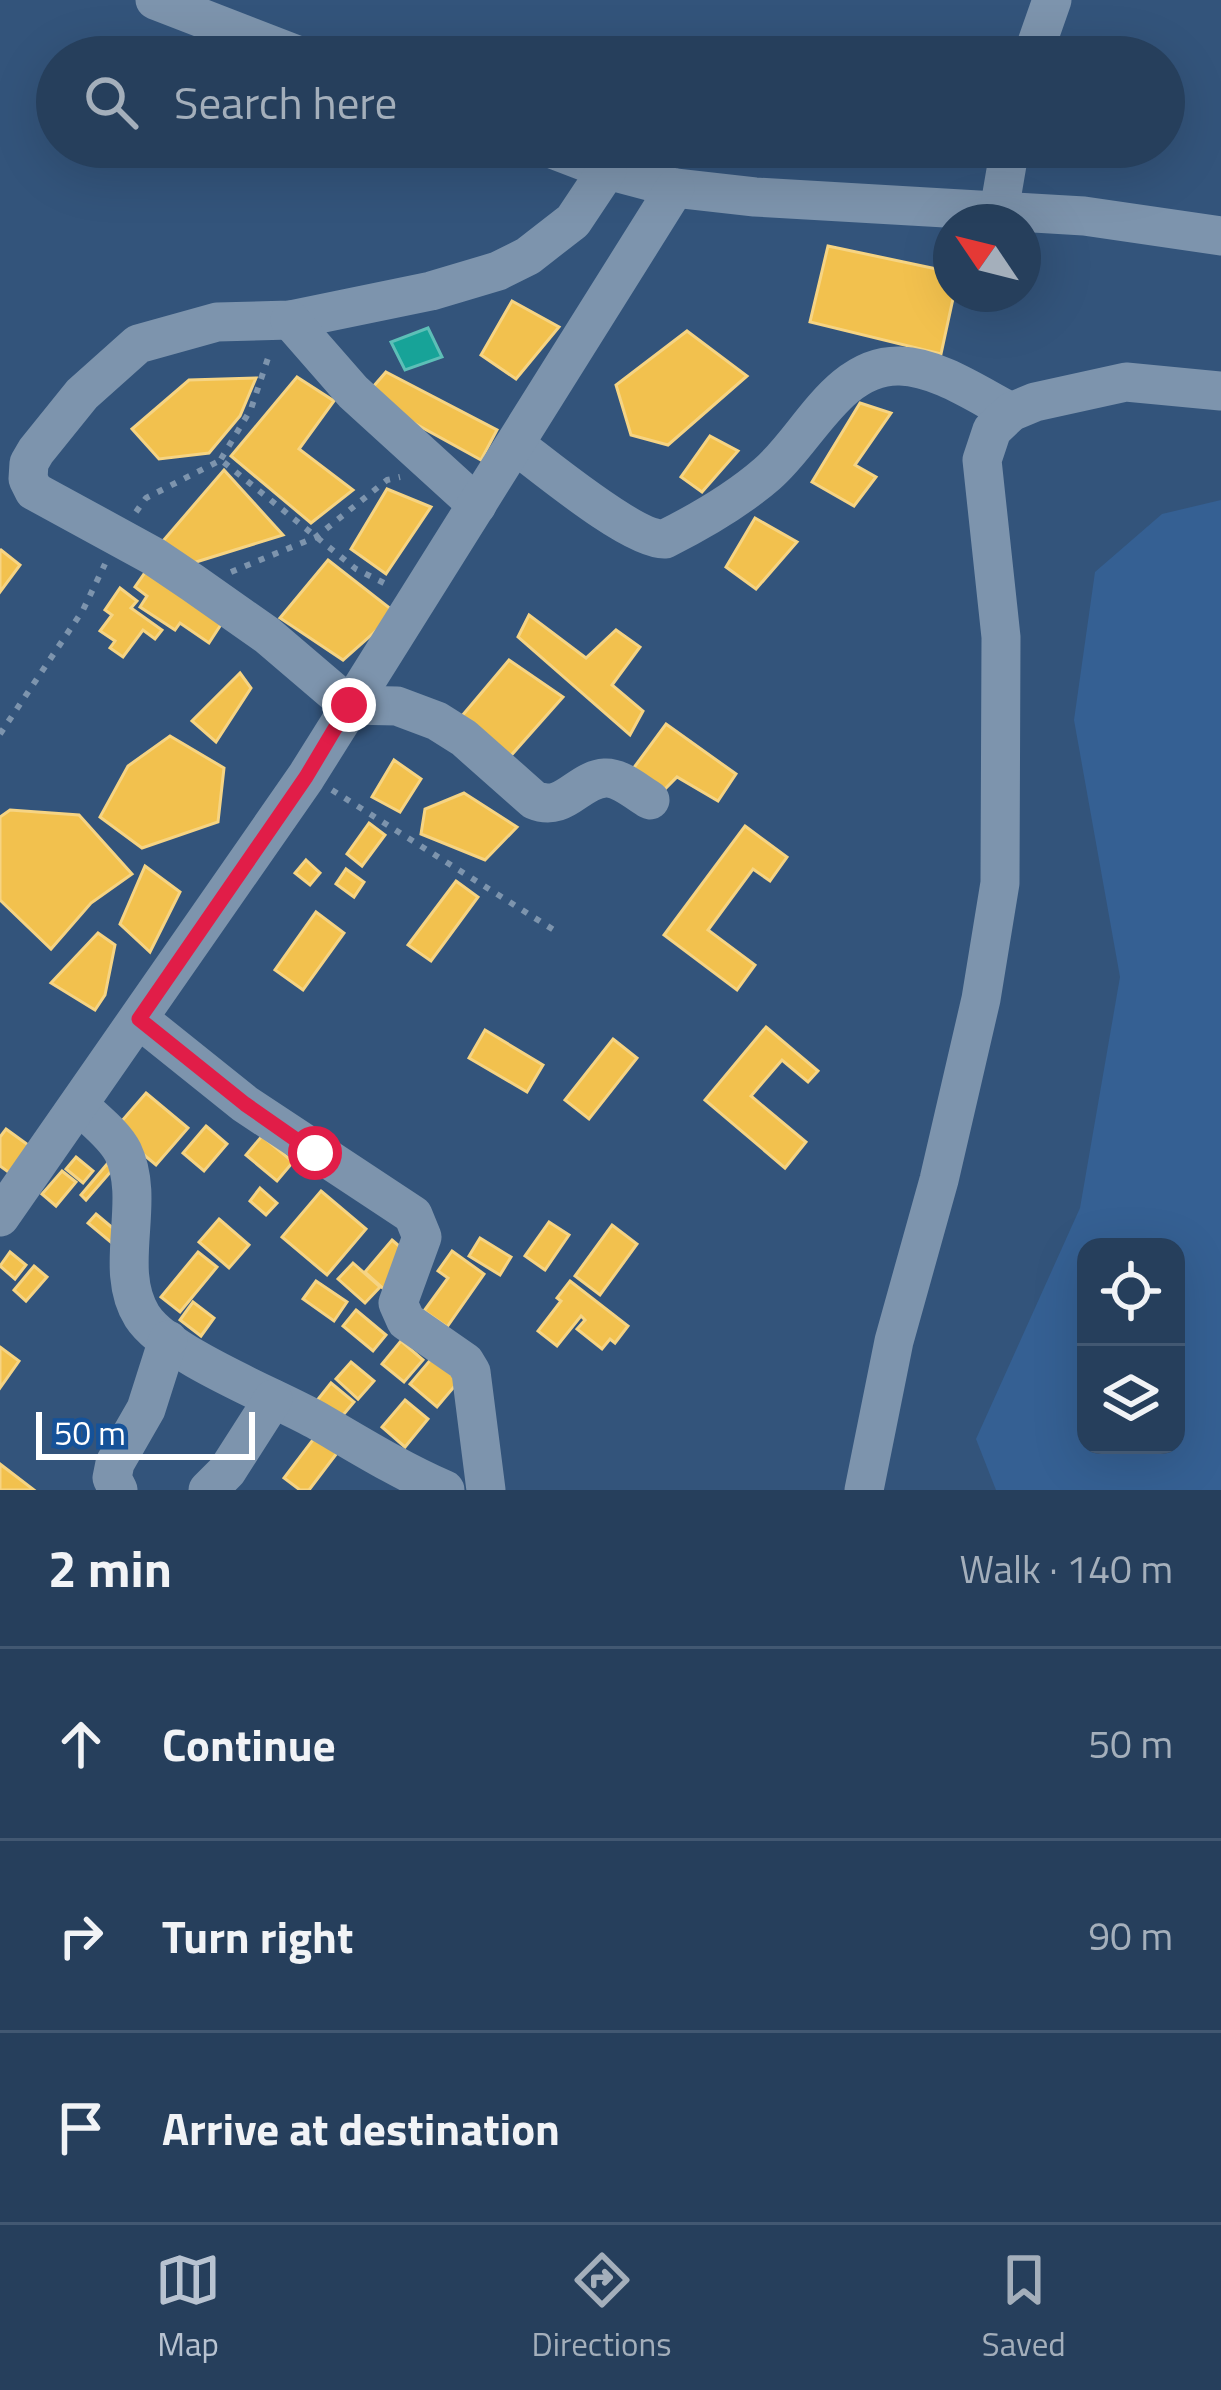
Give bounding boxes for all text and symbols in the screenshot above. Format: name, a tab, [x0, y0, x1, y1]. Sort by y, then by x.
search box	[36, 36, 1185, 168]
text: Search here	[174, 68, 397, 136]
icon: search	[78, 69, 144, 135]
north arrow	[933, 204, 1041, 312]
route end	[322, 678, 376, 732]
route start	[288, 1126, 342, 1180]
map controls	[1077, 1238, 1185, 1454]
button: locate	[1077, 1238, 1185, 1346]
button: layers	[1077, 1346, 1185, 1454]
scale bar	[36, 1406, 255, 1459]
text: 50 m	[54, 1408, 126, 1458]
text: 2 min	[48, 1529, 172, 1607]
text: Walk · 140 m	[959, 1539, 1173, 1598]
text: Continue	[162, 1710, 336, 1778]
icon: ahead	[48, 1711, 114, 1777]
text: 50 m	[1088, 1714, 1173, 1773]
text: Turn right	[162, 1902, 353, 1970]
icon: right	[48, 1903, 114, 1969]
text: 90 m	[1088, 1906, 1173, 1965]
text: Arrive at destination	[162, 2094, 560, 2162]
icon: arrive	[48, 2095, 114, 2161]
tab: Map	[155, 2247, 221, 2369]
tab: Directions	[532, 2247, 671, 2369]
tab: Saved	[982, 2247, 1066, 2369]

